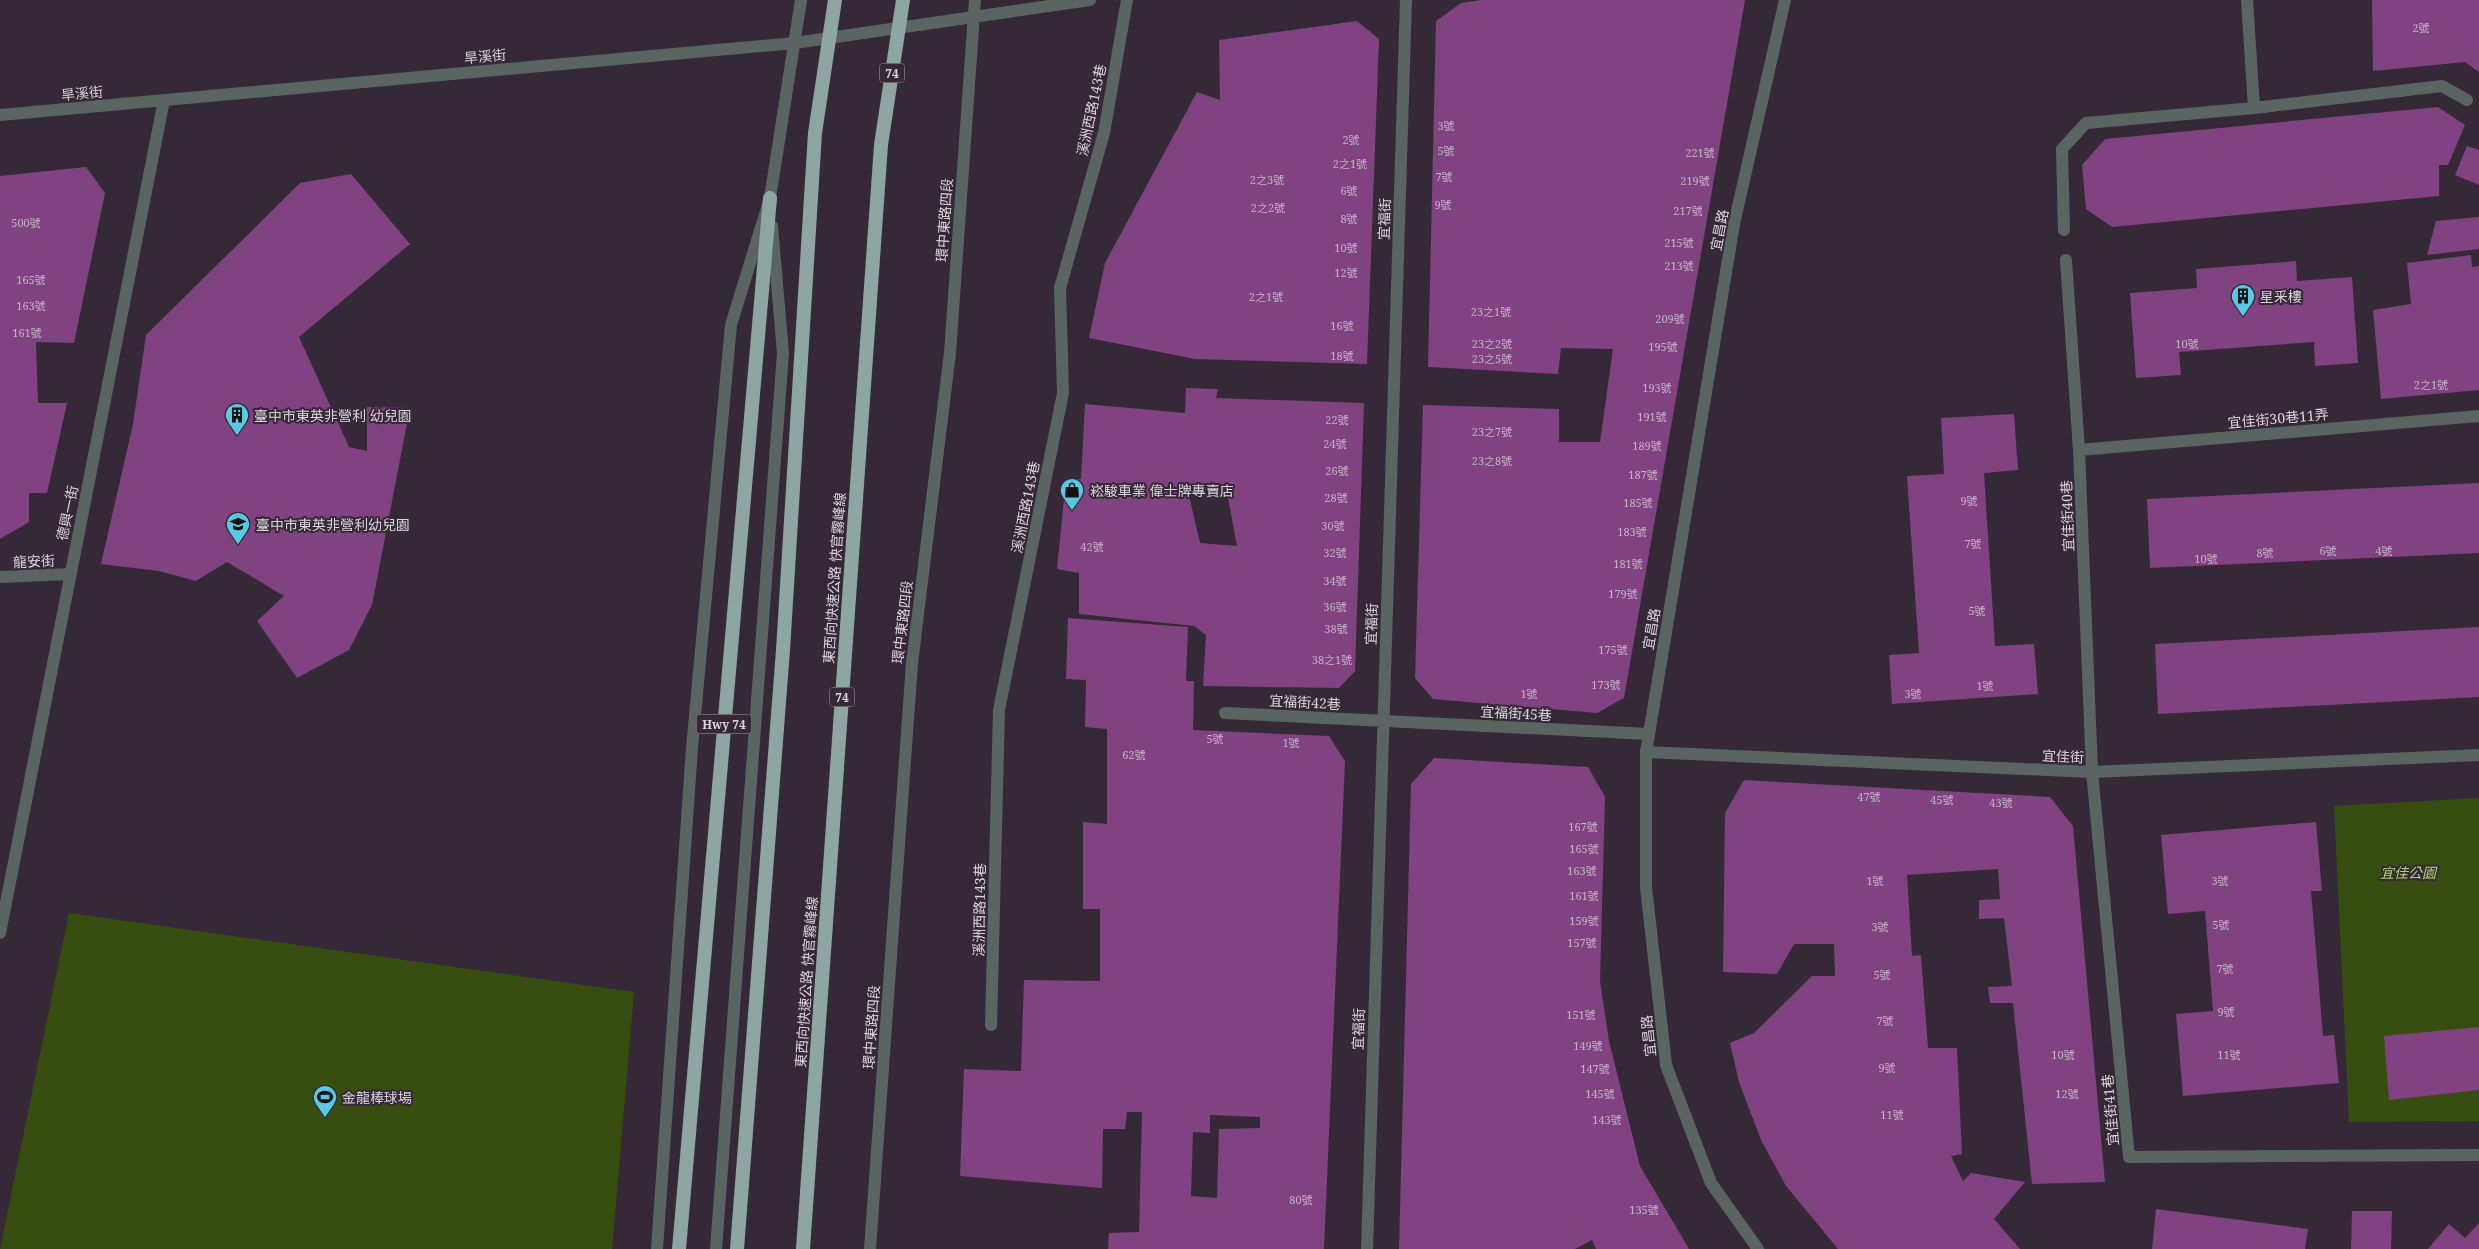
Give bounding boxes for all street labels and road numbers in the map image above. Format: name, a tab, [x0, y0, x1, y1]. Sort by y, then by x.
street label: 旱溪街	[463, 45, 507, 67]
street label: 溪洲西路143巷	[1072, 62, 1110, 158]
road number: 74	[880, 64, 904, 82]
street label: 旱溪街	[60, 82, 104, 104]
street label: 環中東路四段	[932, 177, 956, 263]
street label: 宜福街	[1374, 198, 1394, 240]
street label: 宜昌路	[1706, 208, 1732, 252]
street label: 宜佳街30巷11弄	[2227, 404, 2329, 432]
street label: 溪洲西路143巷	[1007, 459, 1043, 555]
street label: 宜佳街40巷	[2056, 480, 2078, 552]
street label: 德興一街	[52, 484, 82, 542]
street label: 東西向快速公路 快官霧峰線	[819, 492, 849, 664]
street label: 龍安街	[13, 550, 55, 572]
street label: 環中東路四段	[887, 579, 917, 665]
street label: 宜福街	[1361, 603, 1381, 645]
street label: 宜昌路	[1638, 607, 1664, 651]
road number: 74	[830, 688, 854, 706]
street label: 宜福街42巷	[1269, 691, 1341, 713]
street label: 宜福街45巷	[1480, 702, 1552, 724]
road number: Hwy 74	[696, 714, 752, 734]
street label: 宜佳街	[2042, 745, 2084, 767]
street label: 溪洲西路143巷	[969, 863, 989, 957]
street label: 東西向快速公路 快官霧峰線	[791, 896, 821, 1068]
street label: 環中東路四段	[859, 984, 883, 1070]
street label: 宜福街	[1348, 1008, 1368, 1050]
street label: 宜昌路	[1636, 1014, 1660, 1058]
street label: 宜佳街41巷	[2097, 1073, 2123, 1147]

